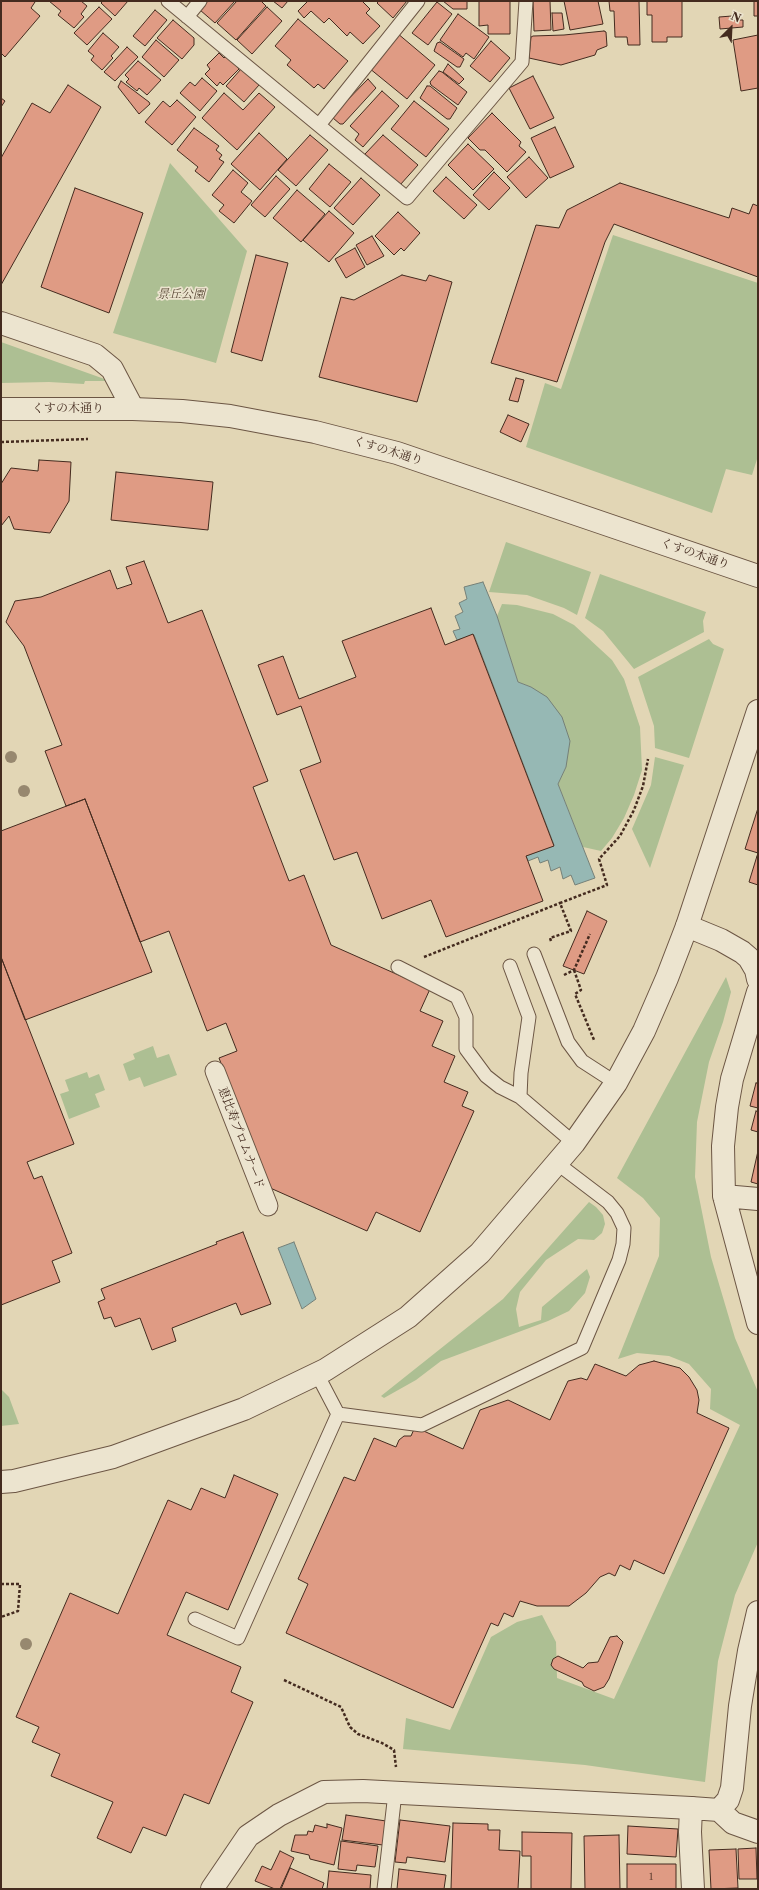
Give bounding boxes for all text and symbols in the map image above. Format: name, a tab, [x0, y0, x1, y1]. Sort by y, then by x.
north arrow	[711, 8, 751, 48]
text: N	[729, 9, 743, 25]
park label: 景丘公園	[157, 288, 205, 302]
street label: くすの木通り	[32, 402, 104, 416]
street label: くすの木通り	[351, 434, 425, 468]
street label: くすの木通り	[659, 535, 731, 573]
street label: 恵比寿プロムナード	[215, 1085, 267, 1191]
house number: 1	[649, 1871, 653, 1883]

